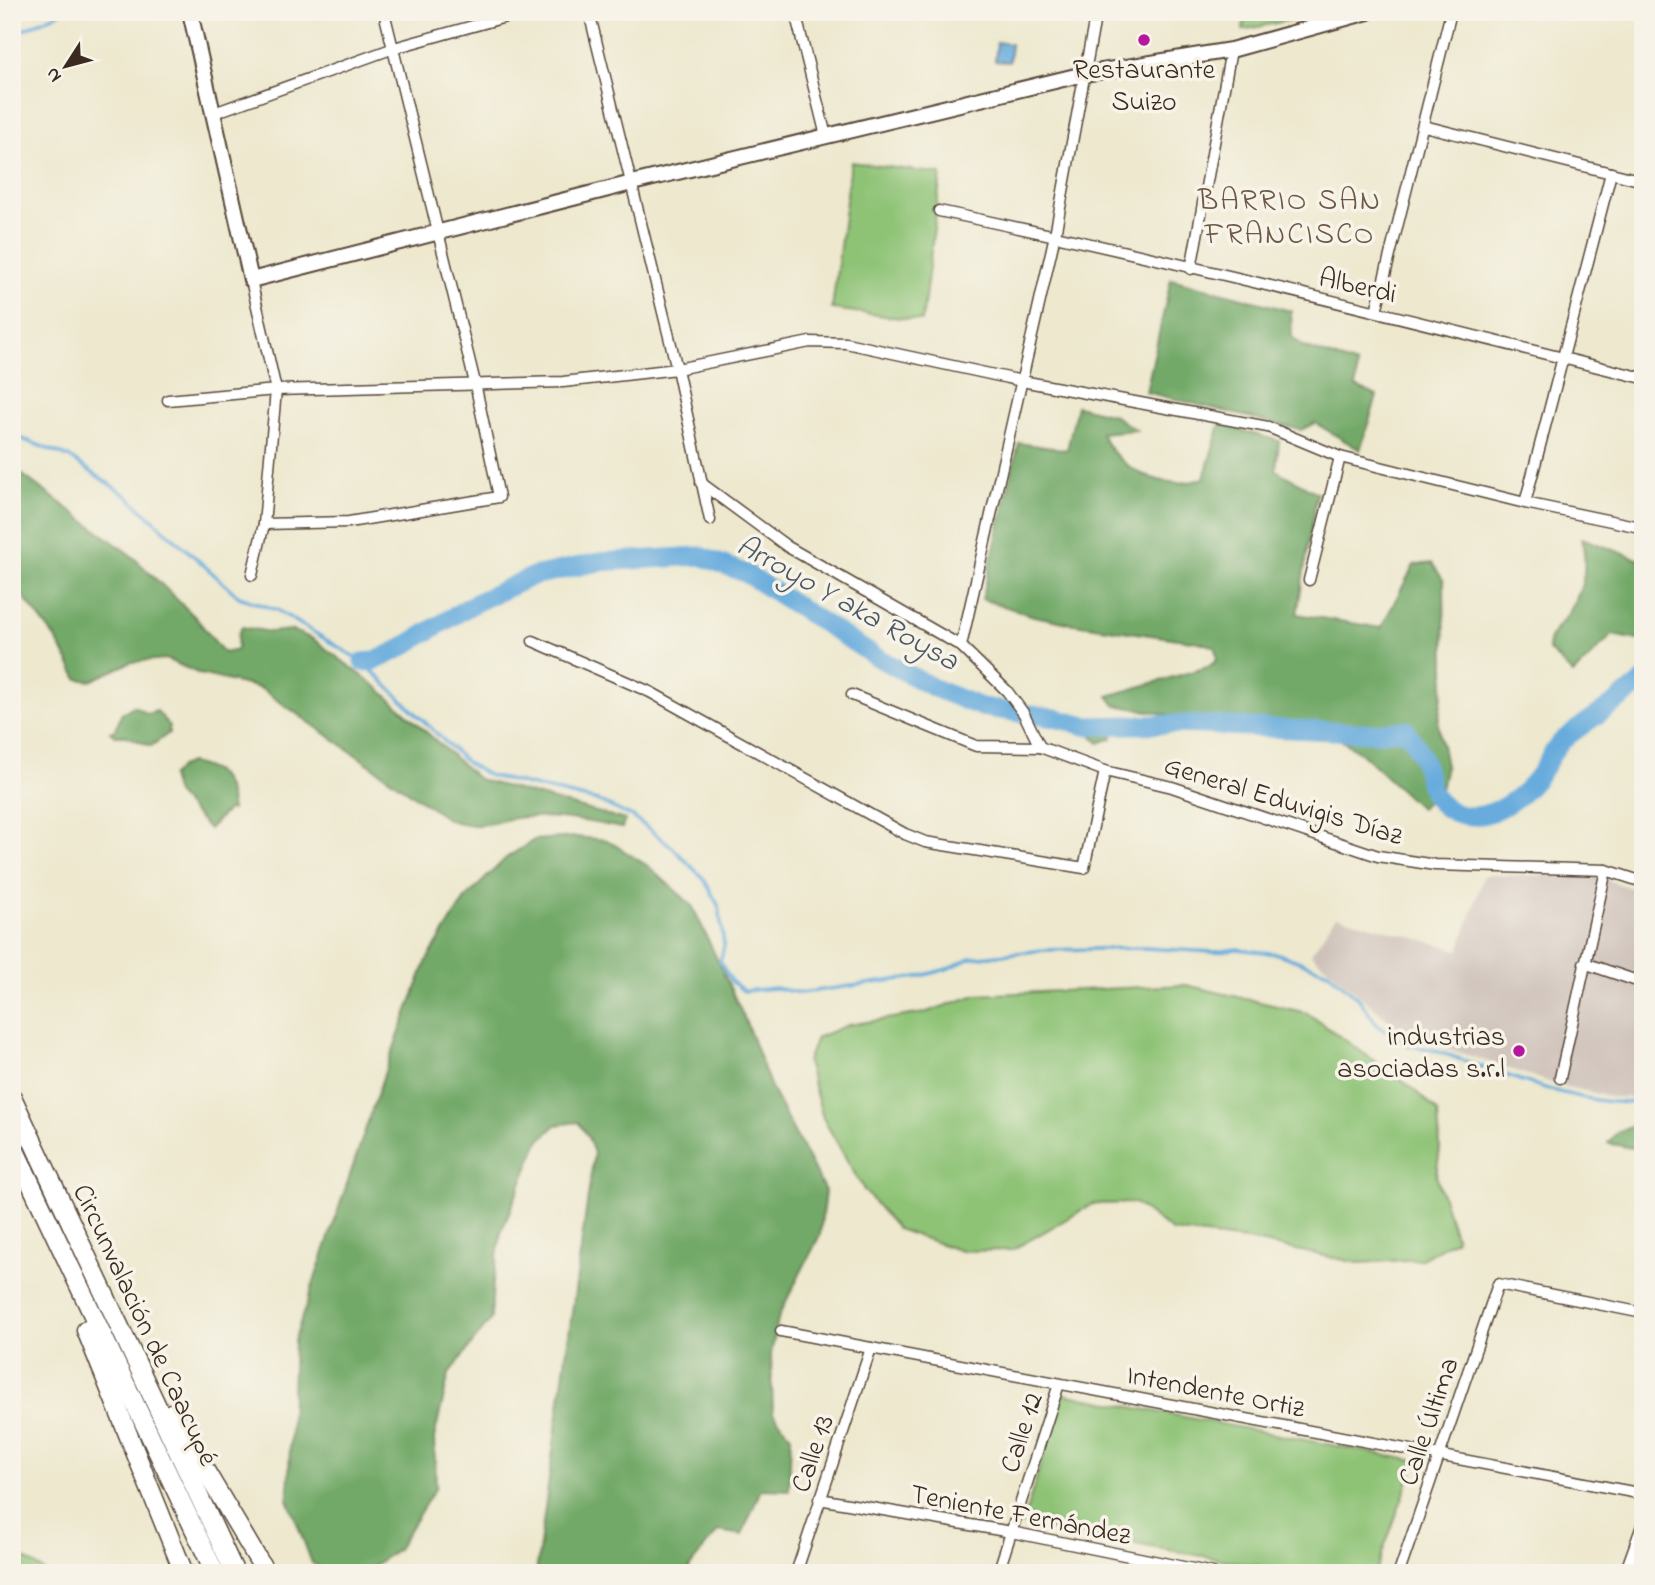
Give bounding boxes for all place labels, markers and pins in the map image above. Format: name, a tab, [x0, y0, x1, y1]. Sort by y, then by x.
marker: Restaurante Suizo	[1136, 32, 1152, 48]
place label: Restaurante Suizo	[1073, 51, 1216, 124]
place label: industrias asociadas s.r.l	[1337, 1018, 1505, 1091]
marker: industrias asociadas s.r.l	[1511, 1043, 1527, 1059]

